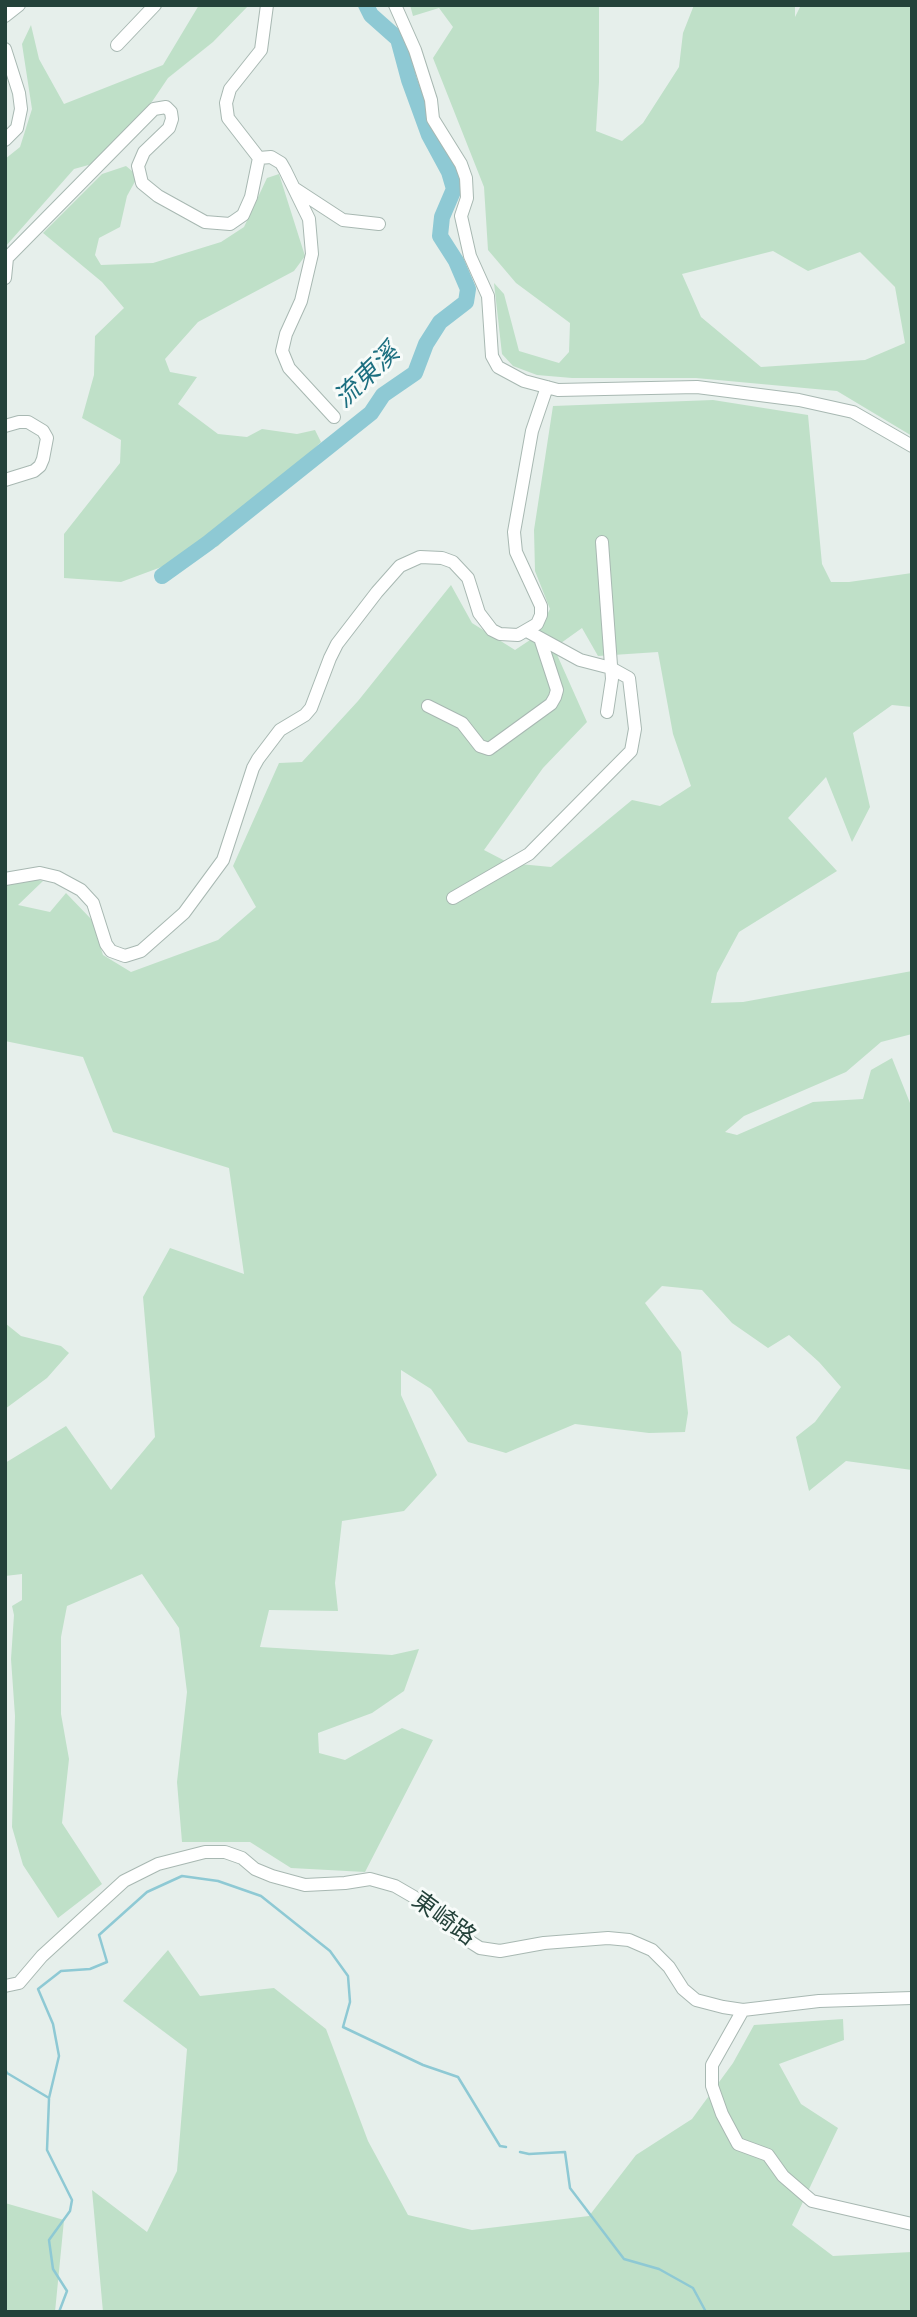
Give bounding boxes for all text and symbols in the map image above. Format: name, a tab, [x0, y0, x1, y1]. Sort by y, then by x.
water label: 流東溪	[329, 339, 407, 415]
street label: 東崎路	[405, 1887, 481, 1953]

